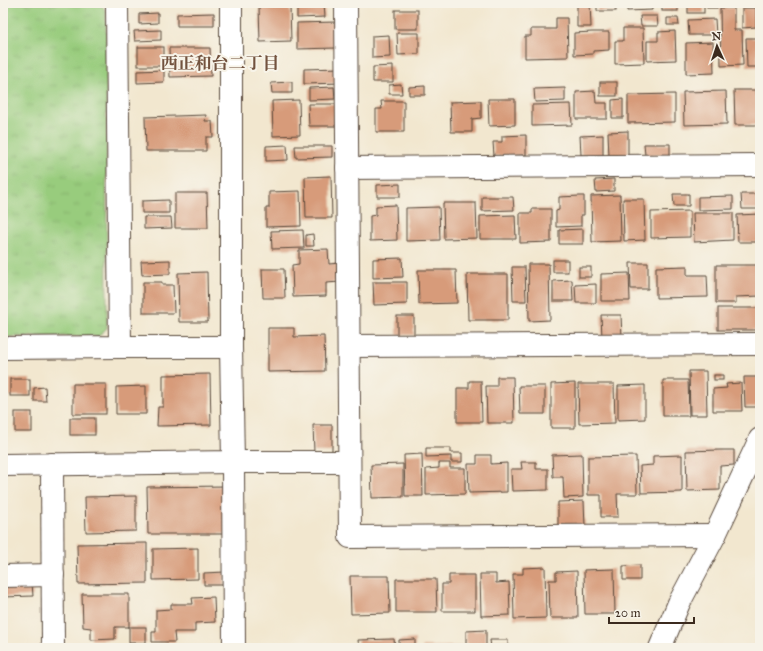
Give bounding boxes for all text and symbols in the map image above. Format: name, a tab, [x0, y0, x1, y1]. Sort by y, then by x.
north arrow	[697, 26, 737, 66]
text: N	[711, 30, 722, 43]
district label: 西正和台二丁目	[161, 53, 280, 74]
scale bar	[609, 599, 694, 625]
text: 20 m	[615, 606, 641, 620]

